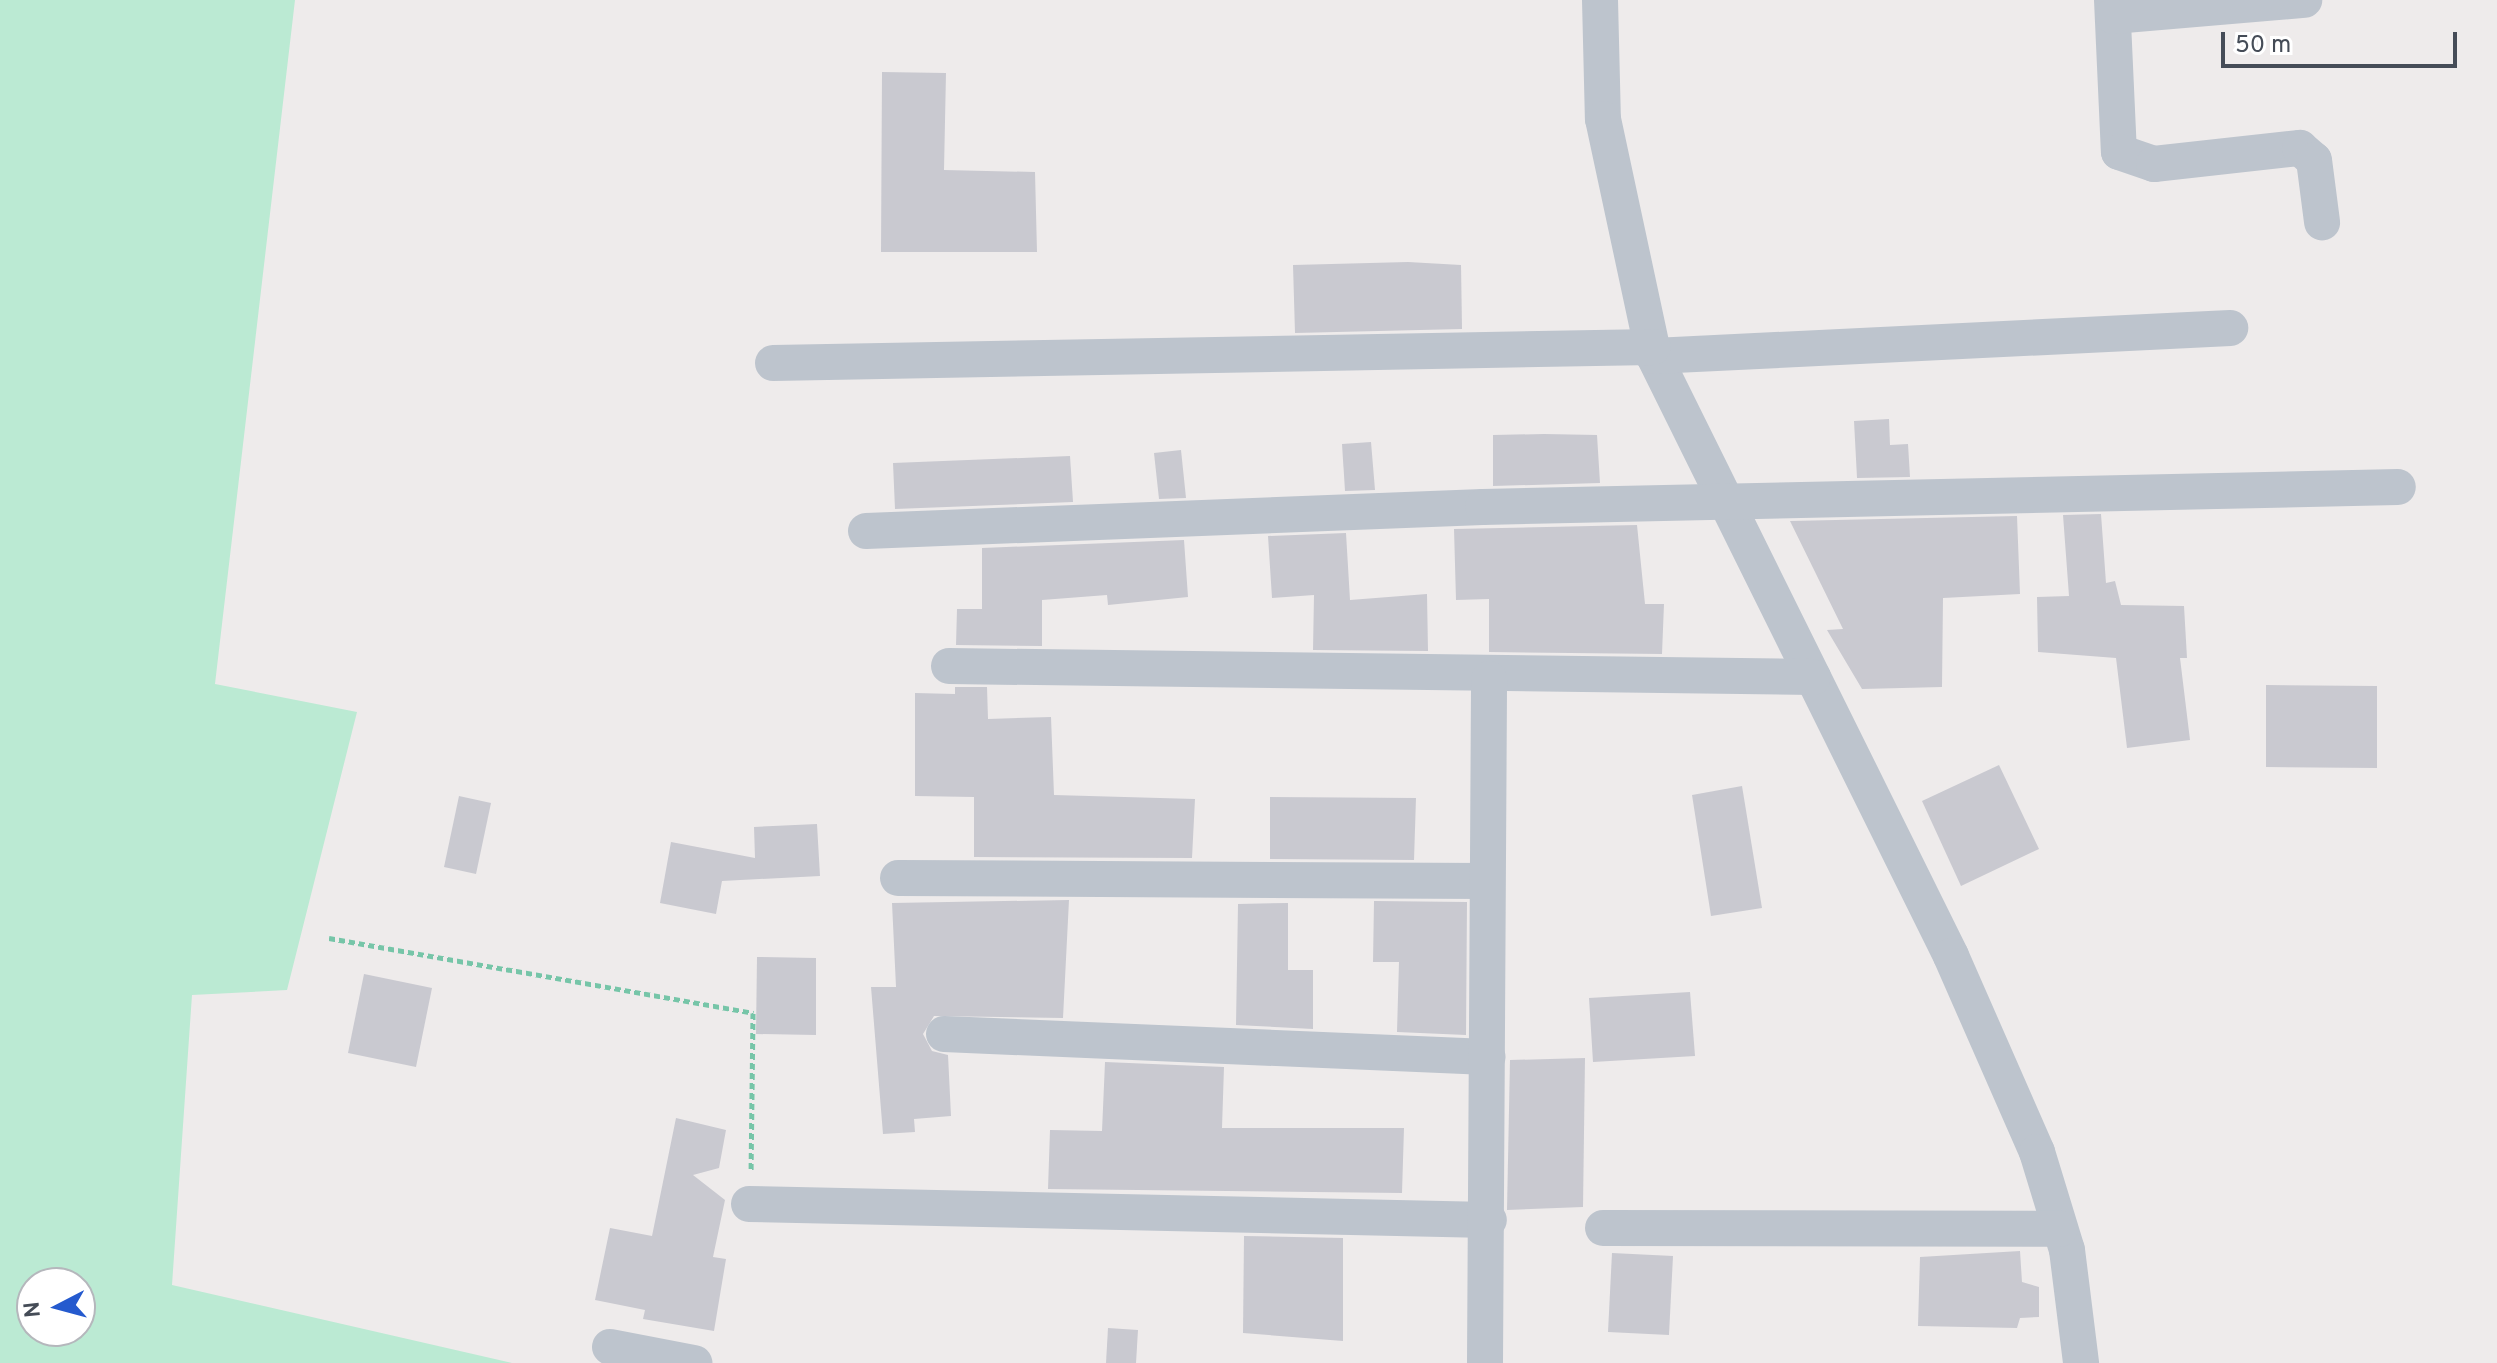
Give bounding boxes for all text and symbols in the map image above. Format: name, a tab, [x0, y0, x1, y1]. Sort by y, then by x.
scale bar	[2225, 16, 2461, 66]
text: 50 m	[2235, 31, 2291, 61]
north arrow	[16, 1267, 96, 1347]
text: N	[19, 1300, 48, 1319]

